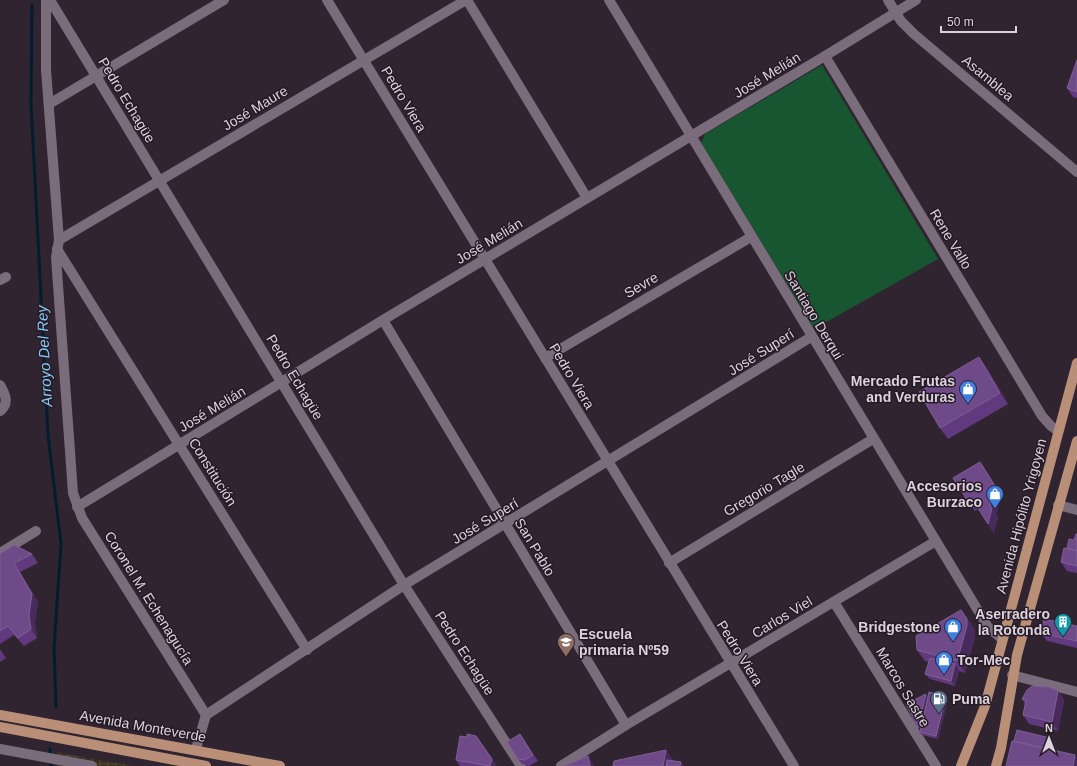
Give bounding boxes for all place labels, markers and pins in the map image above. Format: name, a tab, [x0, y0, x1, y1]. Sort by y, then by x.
place label: Mercado Frutas and Verduras	[851, 373, 955, 405]
shop icon: Mercado Frutas and Verduras	[958, 379, 978, 404]
place label: Accesorios Burzaco	[907, 478, 982, 510]
shop icon: Accesorios Burzaco	[985, 484, 1005, 509]
place label: Aserradero la Rotonda	[975, 606, 1050, 638]
building icon: Aserradero la Rotonda	[1053, 612, 1073, 637]
shop icon: Bridgestone	[943, 617, 963, 642]
place label: Bridgestone	[858, 619, 940, 635]
place label: Escuela primaria Nº59	[579, 626, 669, 658]
school or university icon: Escuela primaria Nº59	[556, 632, 576, 657]
shop icon: Tor-Mec	[934, 650, 954, 675]
place label: Tor-Mec	[957, 652, 1011, 668]
fuel station icon: Puma	[929, 689, 949, 714]
place label: Puma	[952, 691, 990, 707]

